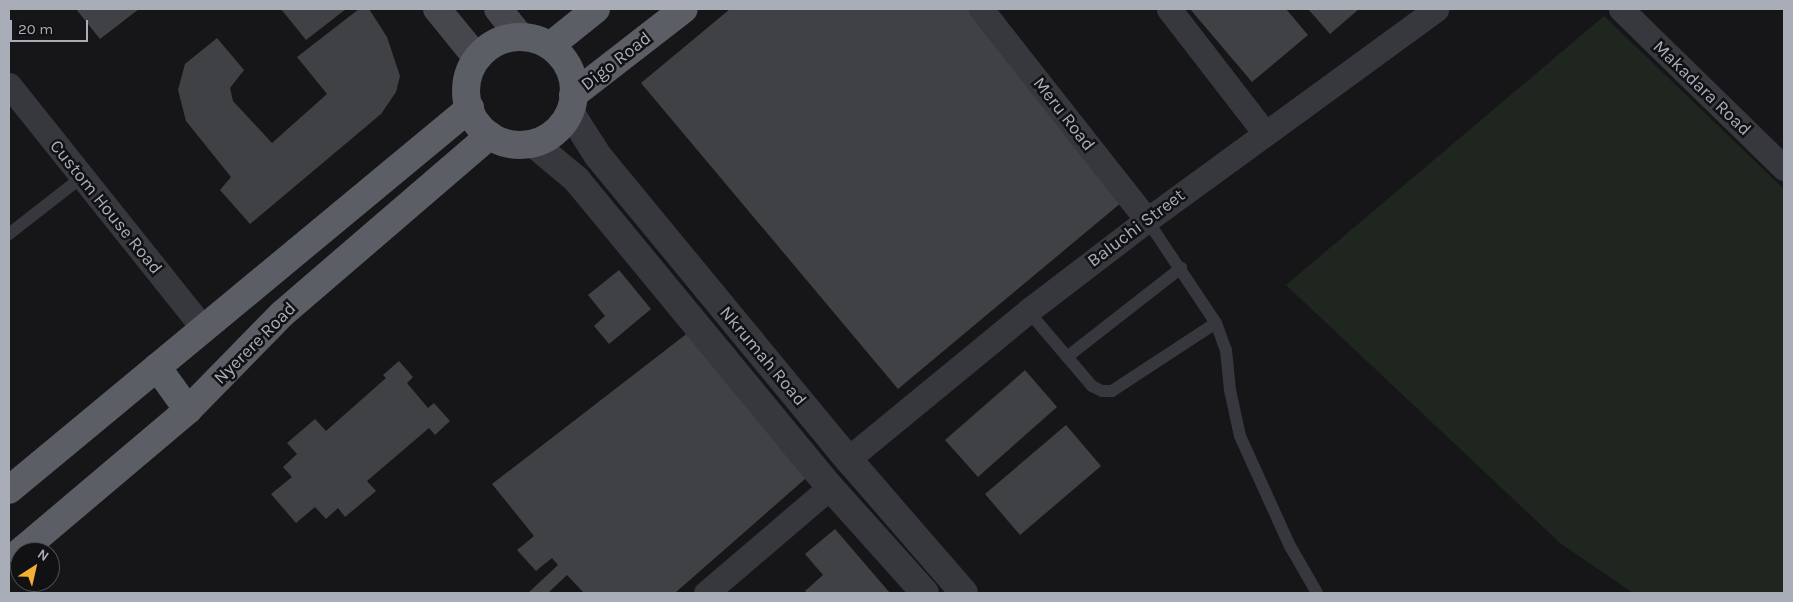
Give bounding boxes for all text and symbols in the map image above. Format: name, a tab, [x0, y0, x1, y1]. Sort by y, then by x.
scale bar	[12, 10, 90, 42]
text: 20 m	[18, 20, 53, 38]
street label: Digo Road	[577, 27, 655, 95]
street label: Makadara Road	[1648, 36, 1756, 140]
street label: Meru Road	[1029, 73, 1099, 155]
street label: Custom House Road	[45, 136, 167, 278]
street label: Baluchi Street	[1083, 184, 1189, 272]
street label: Nyerere Road	[209, 297, 301, 389]
street label: Nkrumah Road	[715, 302, 811, 410]
north arrow	[10, 542, 60, 592]
text: N	[34, 545, 52, 565]

